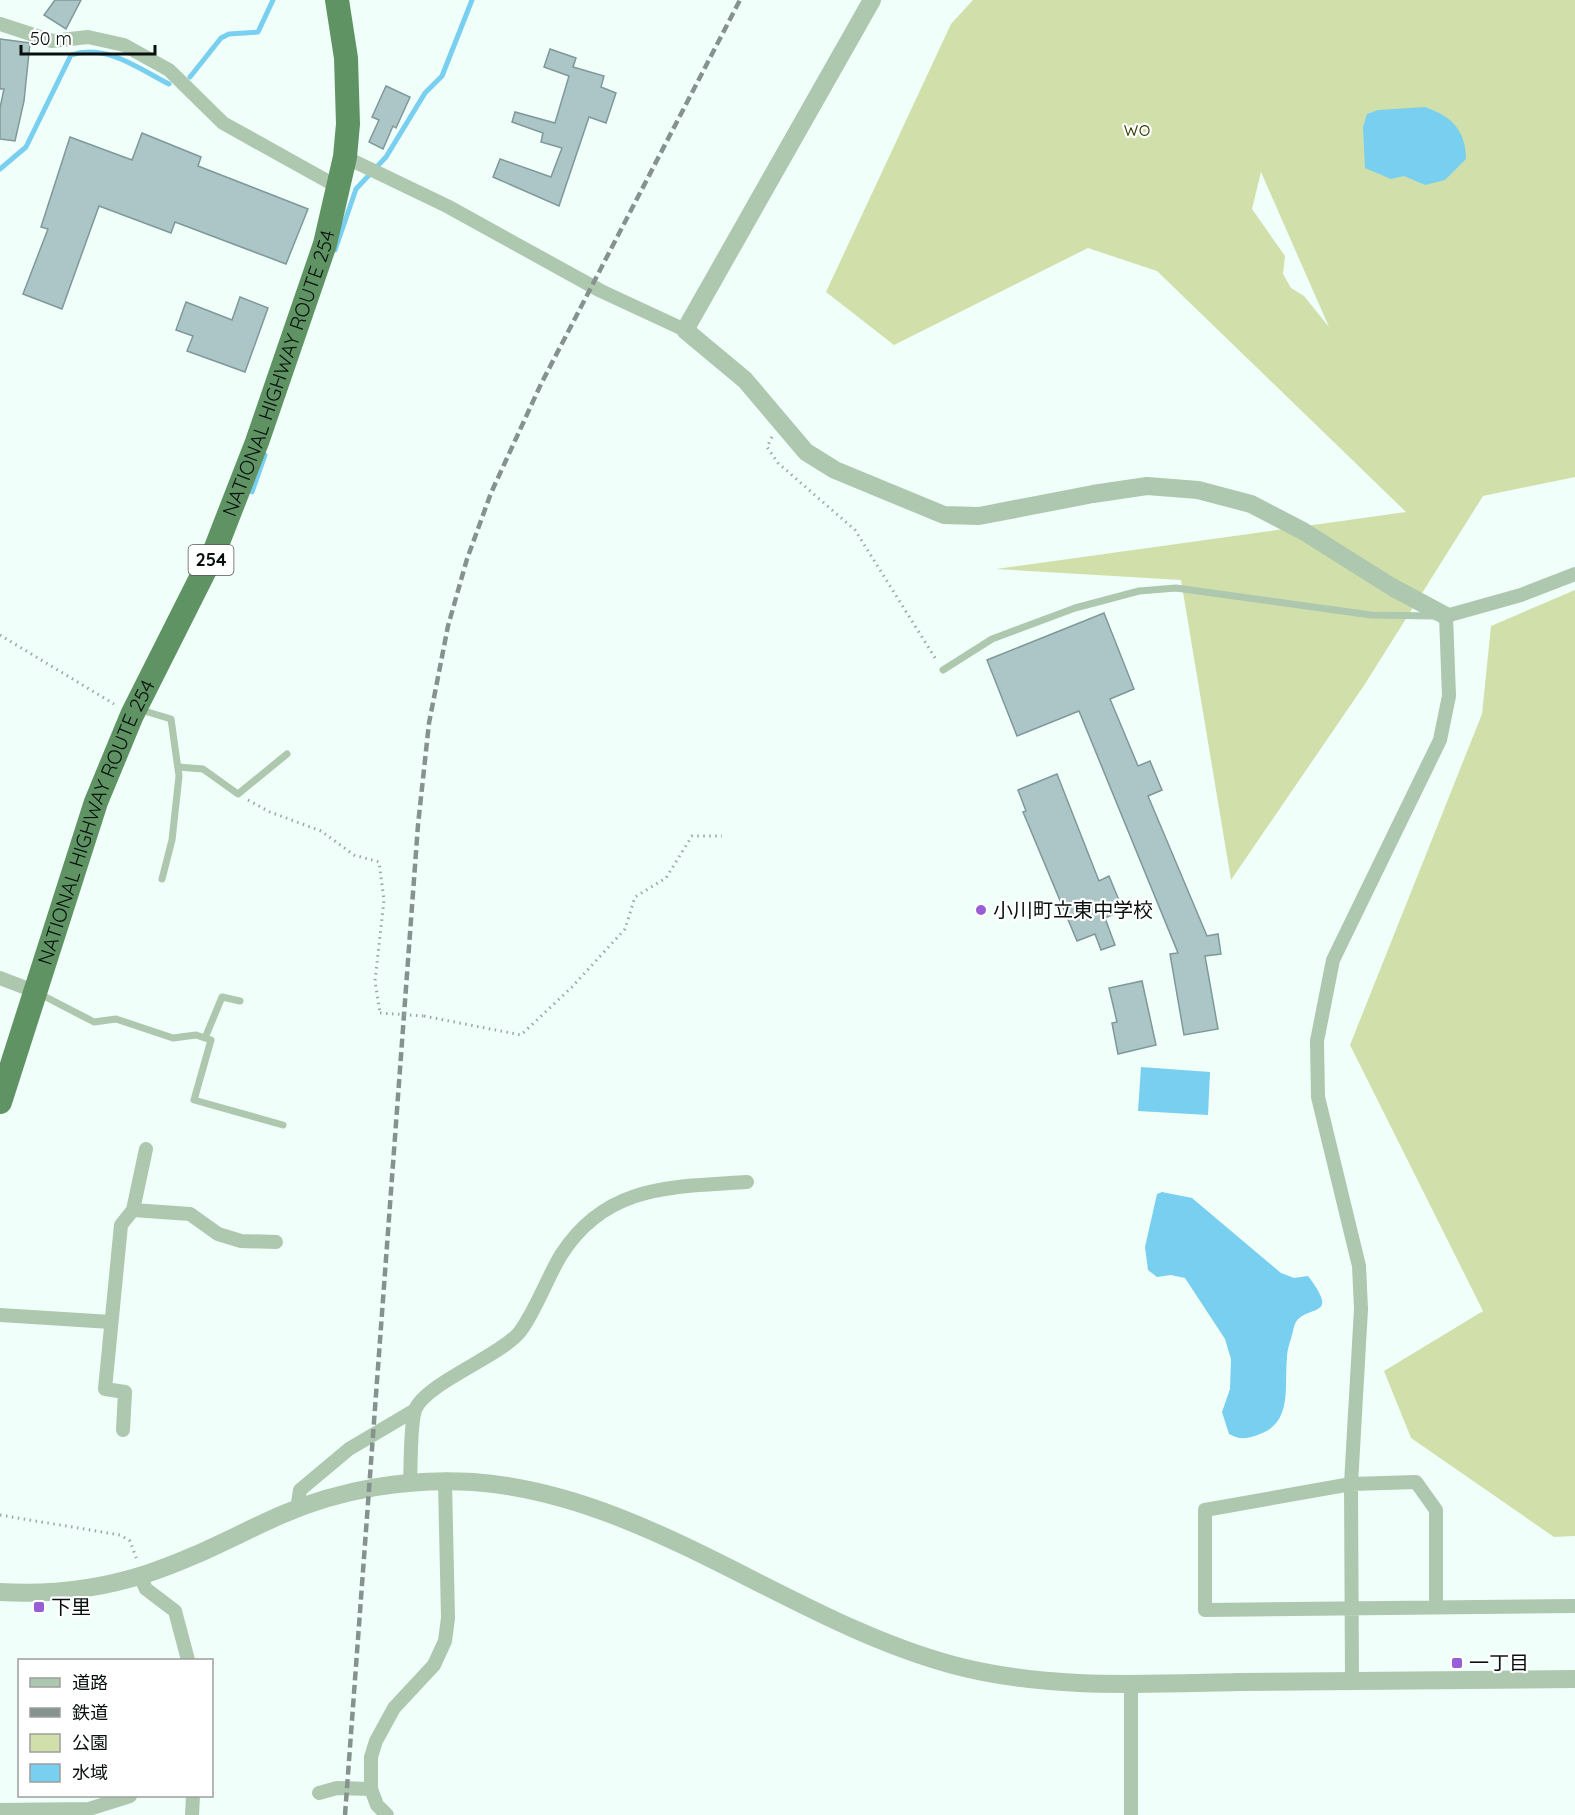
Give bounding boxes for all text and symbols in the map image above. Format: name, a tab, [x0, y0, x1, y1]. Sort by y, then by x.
scale bar	[21, 18, 154, 56]
text: 50 m	[30, 27, 72, 50]
park label: wo	[1123, 116, 1151, 141]
street label: NATIONAL HIGHWAY ROUTE 254	[216, 227, 340, 520]
road number: 254	[188, 545, 234, 575]
street label: NATIONAL HIGHWAY ROUTE 254	[32, 675, 160, 968]
place label: 小川町立東中学校	[993, 897, 1153, 922]
marker: 小川町立東中学校	[974, 903, 988, 917]
place label: 下里	[51, 1594, 91, 1619]
marker: 下里	[32, 1600, 46, 1614]
place label: 一丁目	[1469, 1650, 1529, 1675]
marker: 一丁目	[1450, 1656, 1464, 1670]
legend	[18, 1659, 213, 1797]
text: 道路	[72, 1671, 108, 1694]
text: 鉄道	[72, 1701, 108, 1724]
text: 公園	[72, 1731, 108, 1754]
text: 水域	[72, 1761, 108, 1784]

